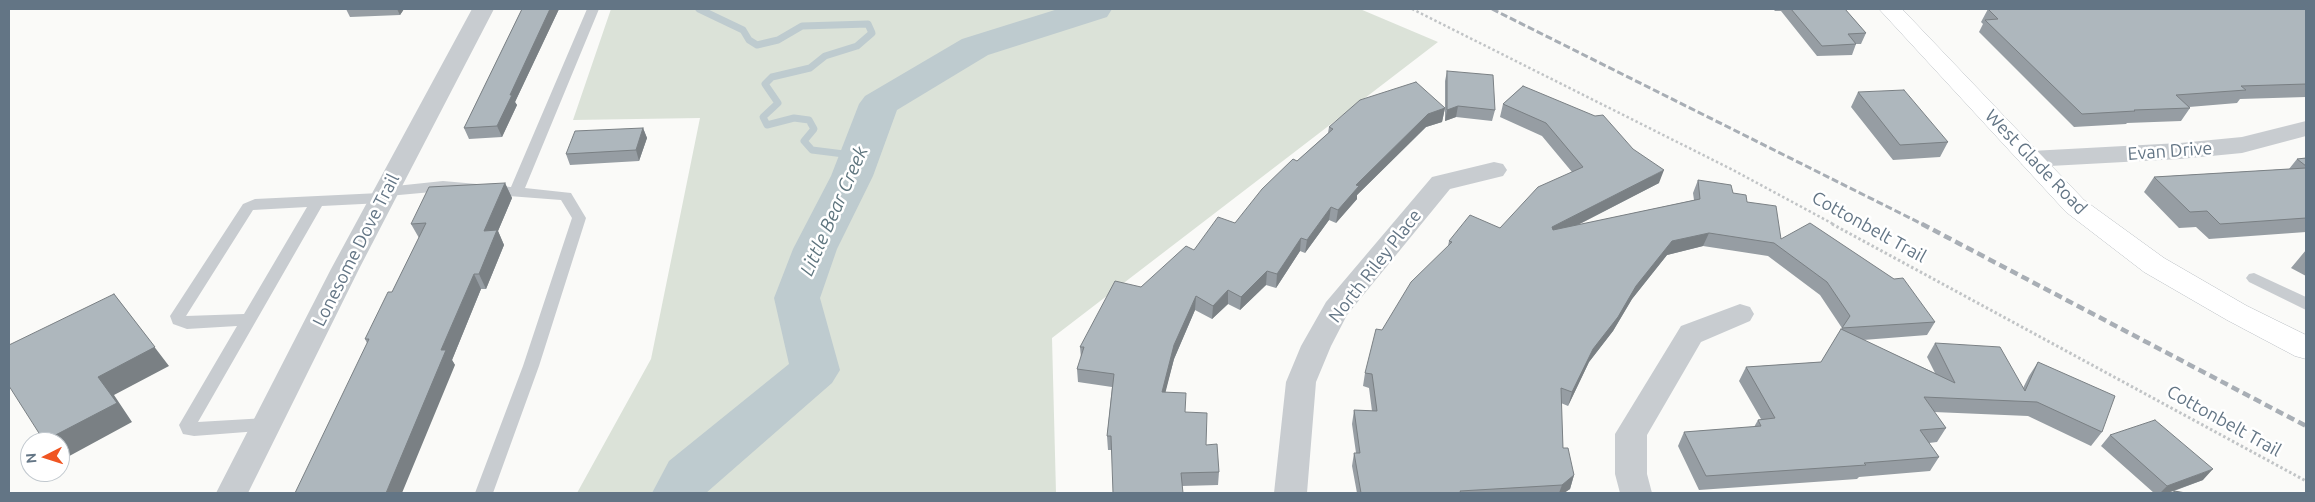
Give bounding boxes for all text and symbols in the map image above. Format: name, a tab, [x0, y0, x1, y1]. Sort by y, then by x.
street label: West Glade Road	[1981, 105, 2091, 219]
street label: Evan Drive	[2127, 137, 2213, 165]
water label: Little Bear Creek	[795, 143, 873, 279]
street label: Lonesome Dove Trail	[308, 170, 404, 330]
street label: Cottonbelt Trail	[1808, 187, 1930, 267]
street label: North Riley Place	[1324, 205, 1426, 327]
street label: Cottonbelt Trail	[2163, 381, 2285, 461]
north arrow	[20, 432, 70, 482]
text: N	[23, 452, 39, 464]

